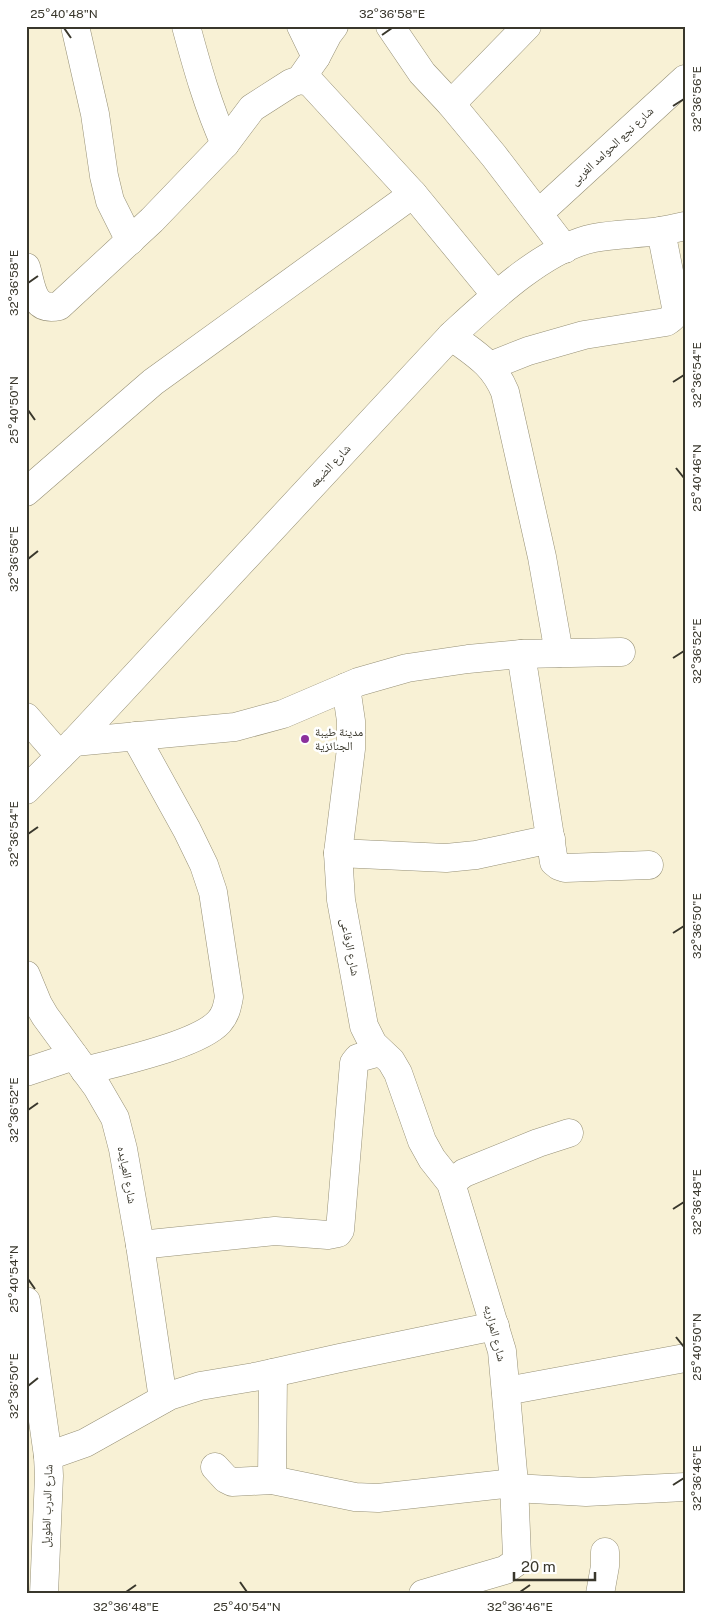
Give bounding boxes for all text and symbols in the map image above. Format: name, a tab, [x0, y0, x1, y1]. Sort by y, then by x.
text: 25°40'48"N	[30, 7, 98, 21]
text: 32°36'58"E	[359, 7, 425, 21]
text: 32°36'56"E	[690, 66, 704, 132]
street label: شارع نجع الحوامد الغربى	[568, 104, 657, 189]
text: 32°36'58"E	[7, 250, 21, 316]
text: 32°36'54"E	[690, 342, 704, 408]
text: 25°40'50"N	[7, 376, 21, 444]
street label: شارع الضبعه	[306, 441, 354, 491]
text: 25°40'46"N	[690, 444, 704, 512]
text: 32°36'56"E	[7, 526, 21, 592]
text: 32°36'52"E	[690, 618, 704, 684]
place label: مدينة طيبة الجنائزية	[315, 725, 363, 753]
marker: مدينة طيبة الجنائزية	[299, 733, 311, 745]
text: 32°36'54"E	[7, 801, 21, 867]
text: 32°36'50"E	[690, 893, 704, 959]
street label: شارع الرفاعى	[337, 917, 362, 977]
text: 32°36'52"E	[7, 1077, 21, 1143]
street label: شارع العيايده	[114, 1145, 139, 1205]
text: 32°36'48"E	[690, 1169, 704, 1235]
text: 25°40'54"N	[7, 1245, 21, 1313]
street label: شارع المزاريه	[480, 1303, 509, 1363]
text: 25°40'50"N	[690, 1313, 704, 1381]
text: 32°36'50"E	[7, 1353, 21, 1419]
text: 32°36'46"E	[690, 1445, 704, 1511]
street label: شارع الدرب الطويل	[39, 1464, 56, 1548]
scale bar	[514, 1550, 595, 1582]
text: 20 m	[521, 1558, 556, 1575]
text: 32°36'48"E	[93, 1600, 159, 1614]
text: 25°40'54"N	[213, 1600, 281, 1614]
text: 32°36'46"E	[487, 1600, 553, 1614]

